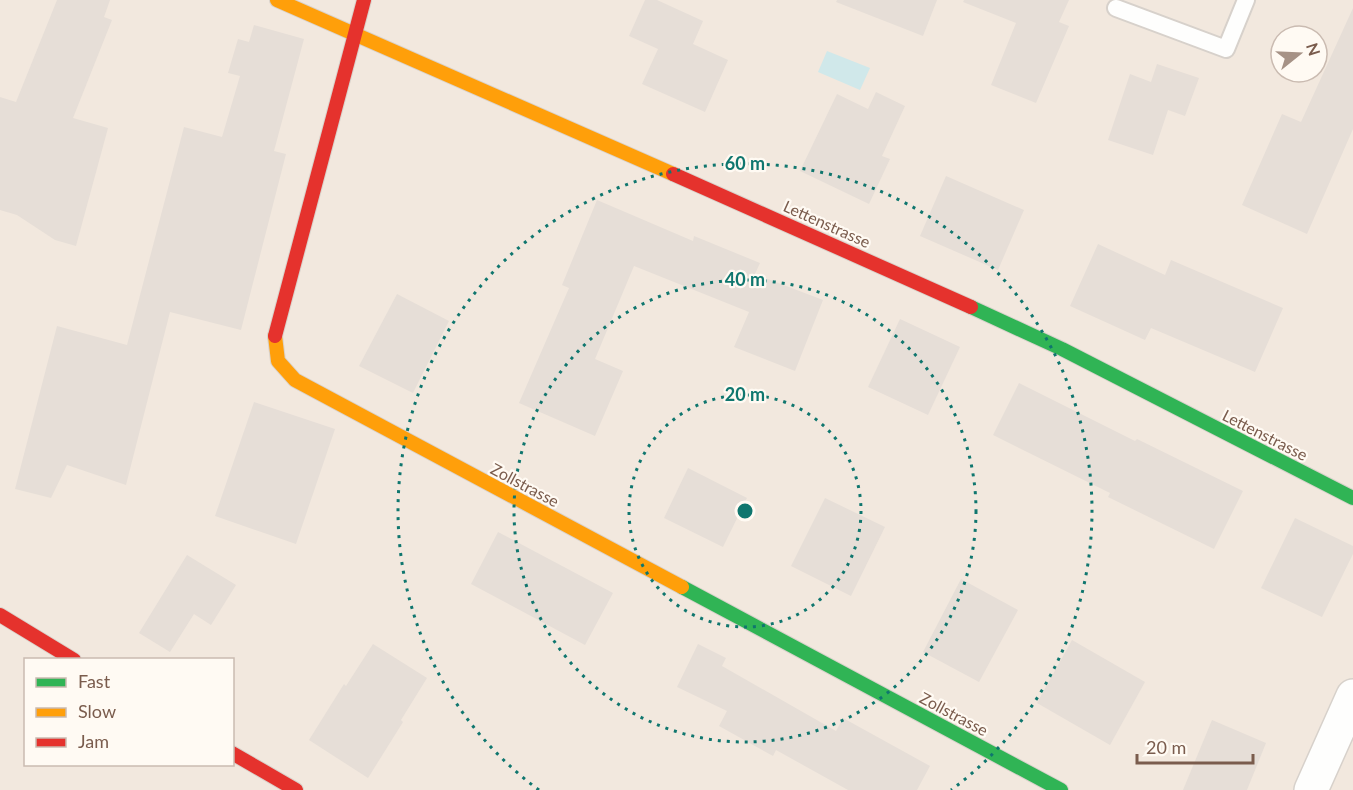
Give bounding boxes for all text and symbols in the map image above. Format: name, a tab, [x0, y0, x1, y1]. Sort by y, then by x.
north arrow	[1269, 24, 1329, 84]
text: N	[1303, 40, 1325, 58]
text: 60 m	[725, 152, 765, 174]
street label: Lettenstrasse	[781, 196, 874, 251]
text: 40 m	[725, 268, 765, 290]
text: 20 m	[725, 383, 765, 405]
street label: Lettenstrasse	[1220, 405, 1311, 464]
street label: Zollstrasse	[488, 459, 563, 510]
centre of rings	[735, 501, 755, 521]
legend	[24, 658, 234, 766]
text: Fast	[78, 670, 111, 692]
street label: Zollstrasse	[917, 688, 992, 739]
text: Slow	[78, 700, 116, 722]
scale bar	[1137, 727, 1252, 765]
text: Jam	[78, 730, 109, 752]
text: 20 m	[1146, 736, 1186, 758]

